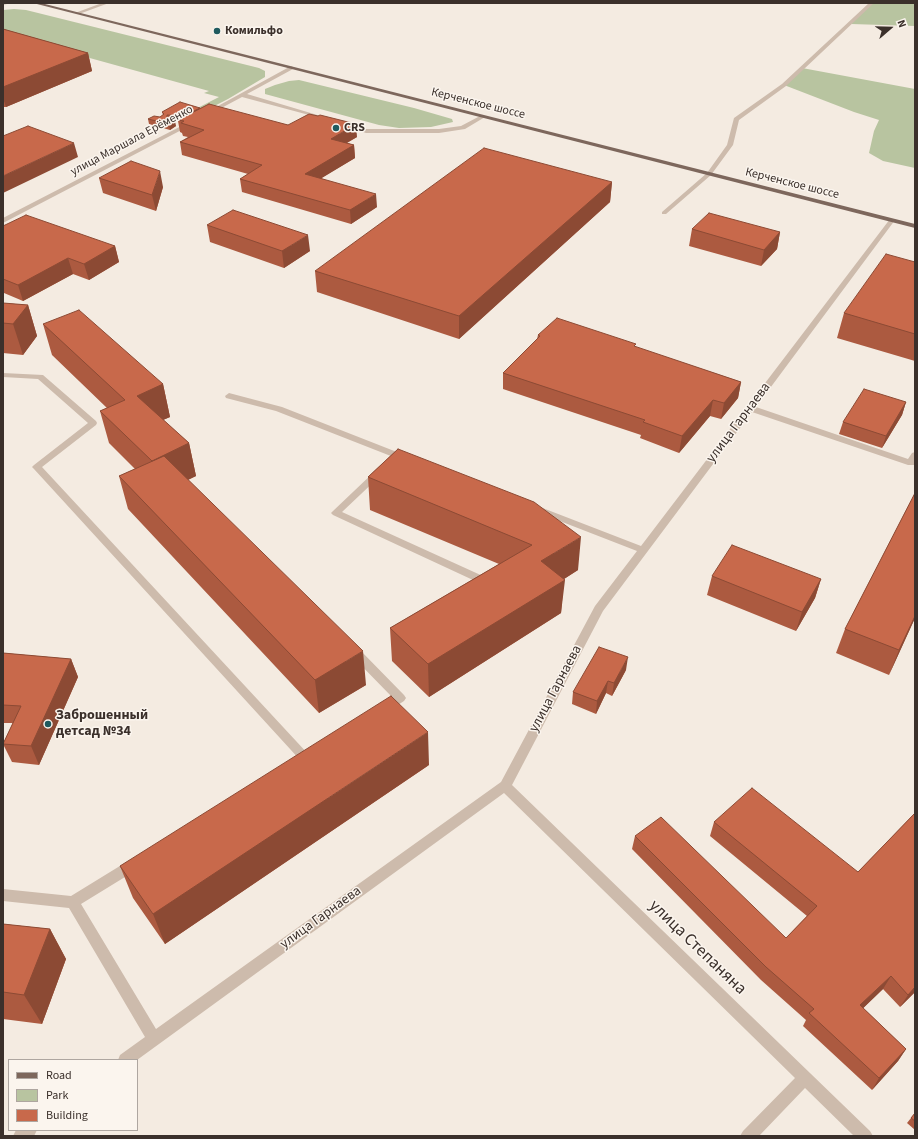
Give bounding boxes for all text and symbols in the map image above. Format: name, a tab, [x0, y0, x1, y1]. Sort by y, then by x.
north arrow	[870, 8, 910, 48]
text: N	[893, 18, 910, 30]
place label: Комильфо	[225, 24, 283, 38]
marker: Комильфо	[212, 26, 222, 36]
street label: Керченское шоссе	[430, 85, 526, 123]
street label: улица Маршала Ерёменко	[68, 103, 196, 179]
place label: CRS	[344, 121, 365, 135]
marker: CRS	[331, 123, 341, 133]
street label: Керченское шоссе	[744, 165, 840, 203]
street label: улица Гарнаева	[703, 380, 775, 466]
street label: улица Гарнаева	[526, 643, 586, 735]
place label: Заброшенный детсад №34	[56, 708, 148, 740]
marker: Заброшенный детсад №34	[43, 719, 53, 729]
street label: улица Гарнаева	[277, 883, 365, 953]
street label: улица Степаняна	[644, 896, 750, 1000]
legend	[8, 1059, 138, 1131]
text: Road	[46, 1067, 72, 1084]
text: Park	[46, 1087, 68, 1104]
text: Building	[46, 1107, 88, 1124]

